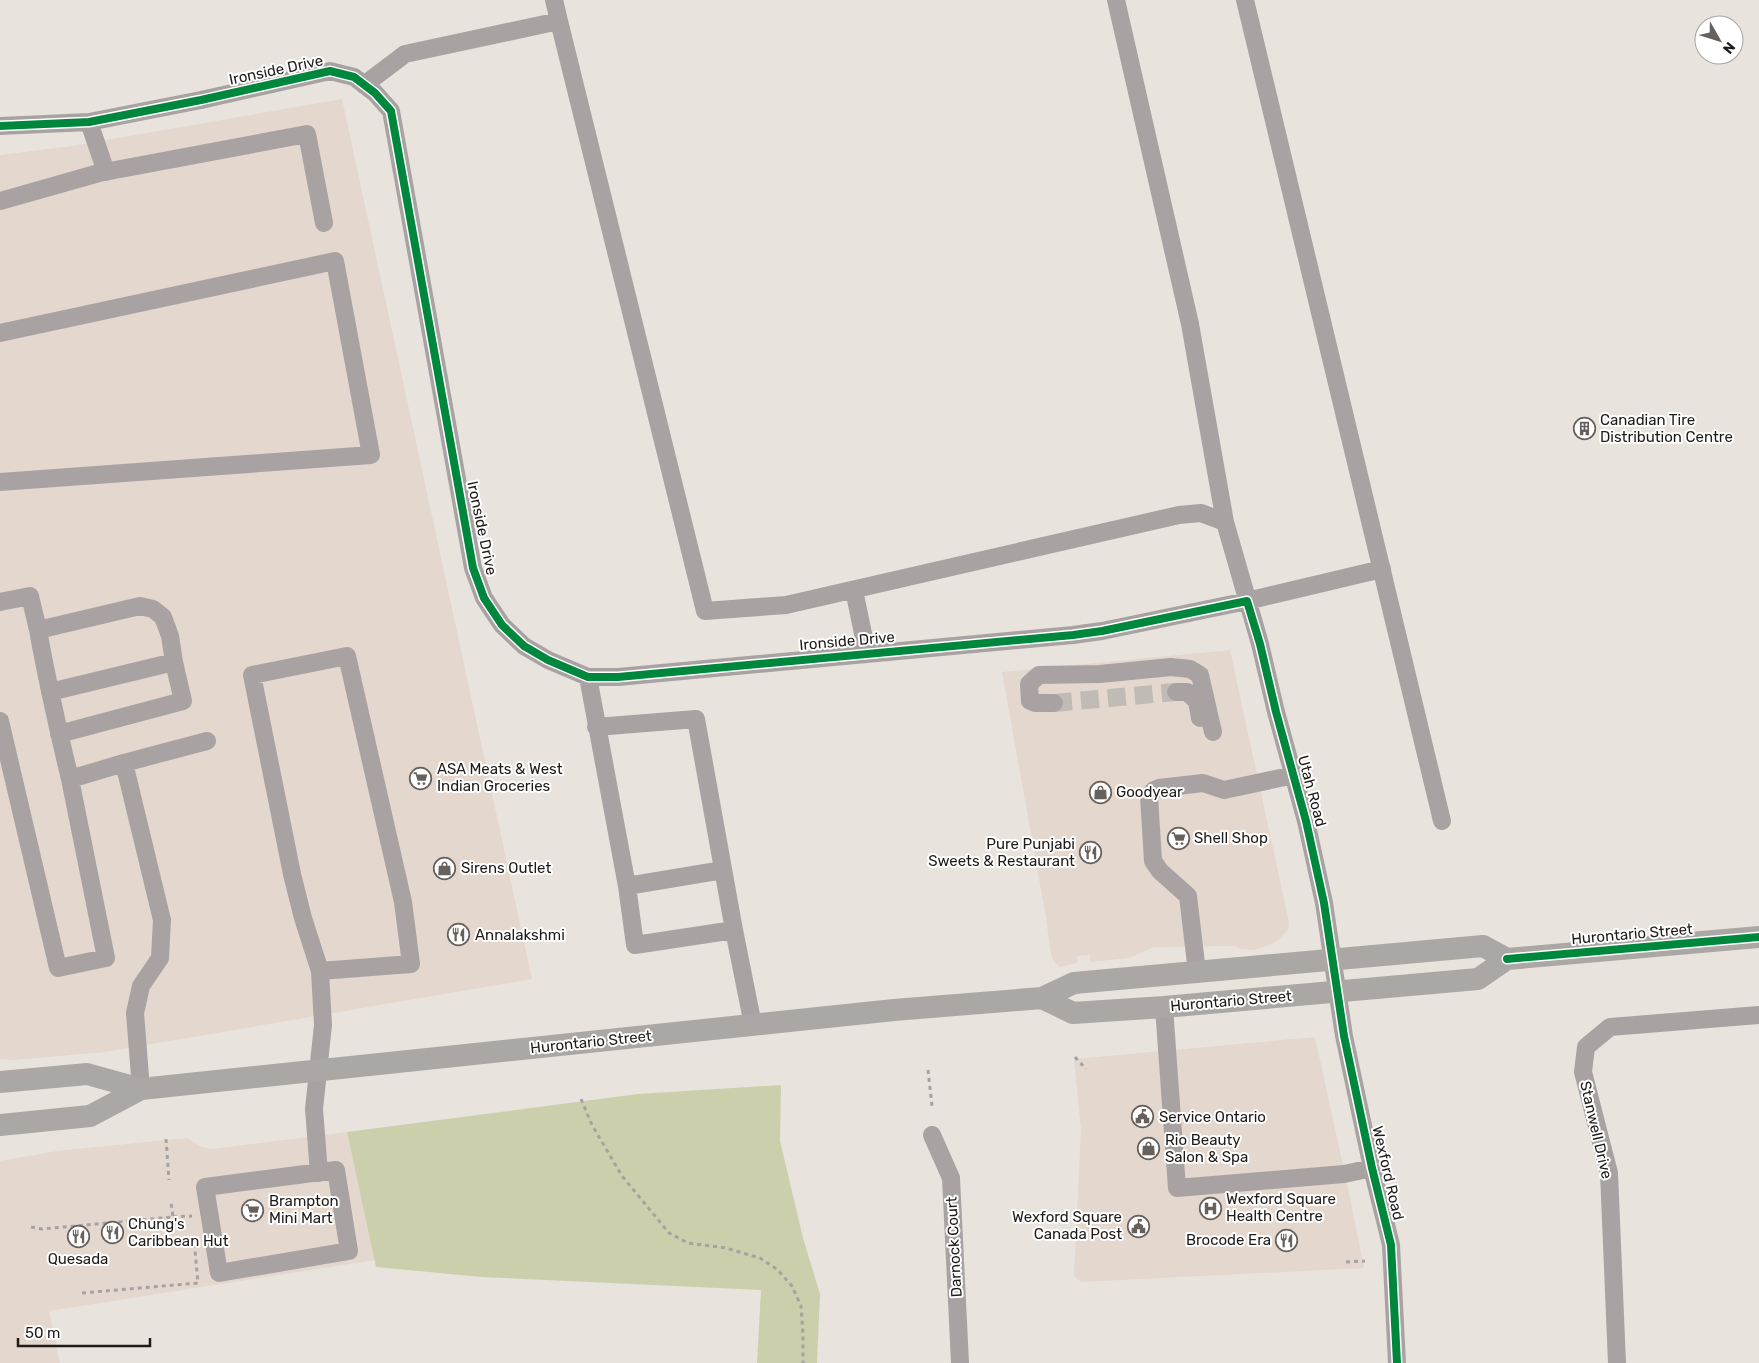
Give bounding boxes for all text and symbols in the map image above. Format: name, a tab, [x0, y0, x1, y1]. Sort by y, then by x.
north arrow	[1694, 15, 1744, 65]
text: N	[1719, 39, 1738, 57]
street label: Ironside Drive	[227, 51, 325, 89]
place label: Canadian Tire Distribution Centre	[1600, 411, 1733, 446]
building icon: Canadian Tire Distribution Centre	[1572, 417, 1596, 441]
street label: Ironside Drive	[463, 479, 501, 577]
street label: Ironside Drive	[799, 628, 895, 654]
street label: Utah Road	[1294, 753, 1330, 829]
place label: ASA Meats & West Indian Groceries	[437, 760, 563, 795]
supermarket icon: ASA Meats & West Indian Groceries	[409, 766, 433, 790]
shop icon: Goodyear	[1088, 780, 1112, 804]
place label: Goodyear	[1116, 783, 1183, 801]
supermarket icon: Shell Shop	[1166, 826, 1190, 850]
place label: Shell Shop	[1194, 829, 1268, 847]
place label: Pure Punjabi Sweets & Restaurant	[928, 835, 1075, 870]
restaurant icon: Pure Punjabi Sweets & Restaurant	[1079, 841, 1103, 865]
shop icon: Sirens Outlet	[433, 856, 457, 880]
place label: Sirens Outlet	[461, 859, 551, 877]
street label: Hurontario Street	[1570, 920, 1694, 948]
restaurant icon: Annalakshmi	[447, 923, 471, 947]
place label: Annalakshmi	[475, 926, 565, 944]
street label: Hurontario Street	[1169, 987, 1293, 1015]
street label: Hurontario Street	[529, 1027, 653, 1057]
street label: Stanwell Drive	[1576, 1079, 1616, 1181]
public building icon: Service Ontario	[1131, 1105, 1155, 1129]
place label: Service Ontario	[1159, 1108, 1266, 1126]
street label: Wexford Road	[1368, 1124, 1408, 1222]
place label: Rio Beauty Salon & Spa	[1165, 1131, 1248, 1166]
shop icon: Rio Beauty Salon & Spa	[1137, 1137, 1161, 1161]
place label: Wexford Square Health Centre	[1226, 1190, 1336, 1225]
place label: Brampton Mini Mart	[269, 1192, 339, 1227]
street label: Darnock Court	[942, 1196, 966, 1298]
hospital icon: Wexford Square Health Centre	[1198, 1196, 1222, 1220]
supermarket icon: Brampton Mini Mart	[241, 1198, 265, 1222]
place label: Wexford Square Canada Post	[1012, 1208, 1122, 1243]
public building icon: Wexford Square Canada Post	[1126, 1214, 1150, 1238]
place label: Chung's Caribbean Hut	[128, 1215, 229, 1250]
restaurant icon: Chung's Caribbean Hut	[100, 1221, 124, 1245]
restaurant icon: Quesada	[66, 1224, 90, 1248]
restaurant icon: Brocode Era	[1275, 1228, 1299, 1252]
place label: Brocode Era	[1186, 1231, 1271, 1249]
place label: Quesada	[48, 1250, 108, 1268]
scale bar	[18, 1316, 150, 1348]
text: 50 m	[25, 1324, 60, 1342]

